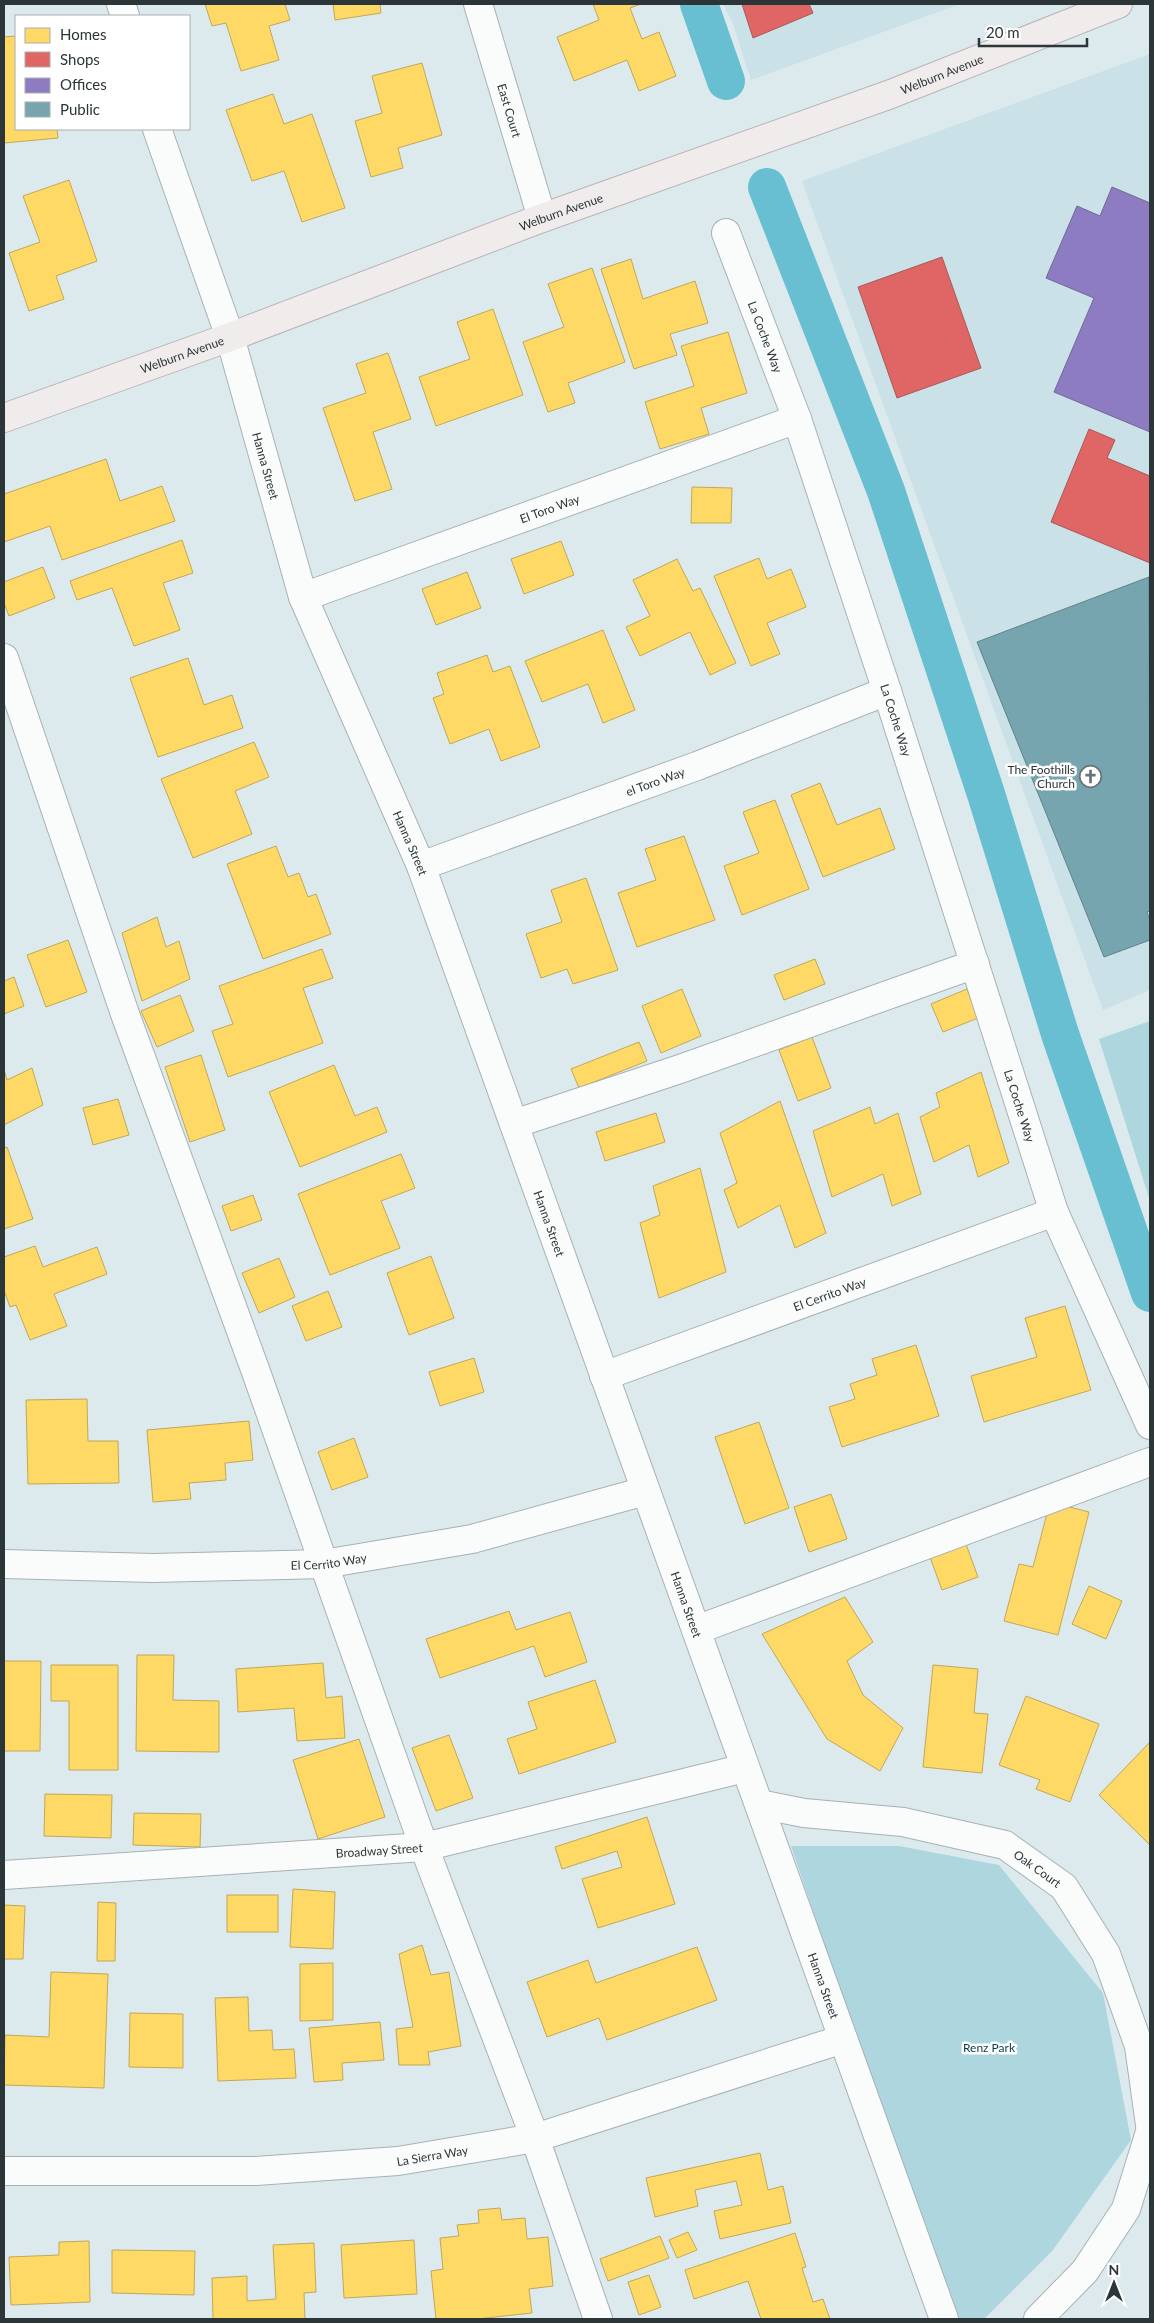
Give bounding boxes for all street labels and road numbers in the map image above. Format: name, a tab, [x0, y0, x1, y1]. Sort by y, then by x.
street label: Welburn Avenue	[898, 51, 985, 97]
street label: East Court	[495, 82, 525, 140]
street label: Welburn Avenue	[517, 190, 605, 234]
street label: La Coche Way	[745, 299, 786, 375]
street label: Welburn Avenue	[138, 332, 226, 376]
street label: Hanna Street	[250, 430, 283, 502]
street label: El Toro Way	[518, 490, 582, 526]
street label: La Coche Way	[878, 682, 915, 759]
street label: el Toro Way	[623, 763, 688, 799]
street label: Hanna Street	[390, 808, 431, 878]
street label: La Coche Way	[1001, 1067, 1039, 1145]
street label: Hanna Street	[531, 1188, 569, 1259]
street label: El Cerrito Way	[791, 1273, 869, 1314]
street label: El Cerrito Way	[290, 1549, 369, 1572]
street label: Hanna Street	[668, 1569, 706, 1640]
street label: Broadway Street	[335, 1840, 424, 1860]
street label: Oak Court	[1011, 1846, 1065, 1891]
street label: Hanna Street	[805, 1950, 843, 2021]
street label: La Sierra Way	[395, 2142, 470, 2169]

